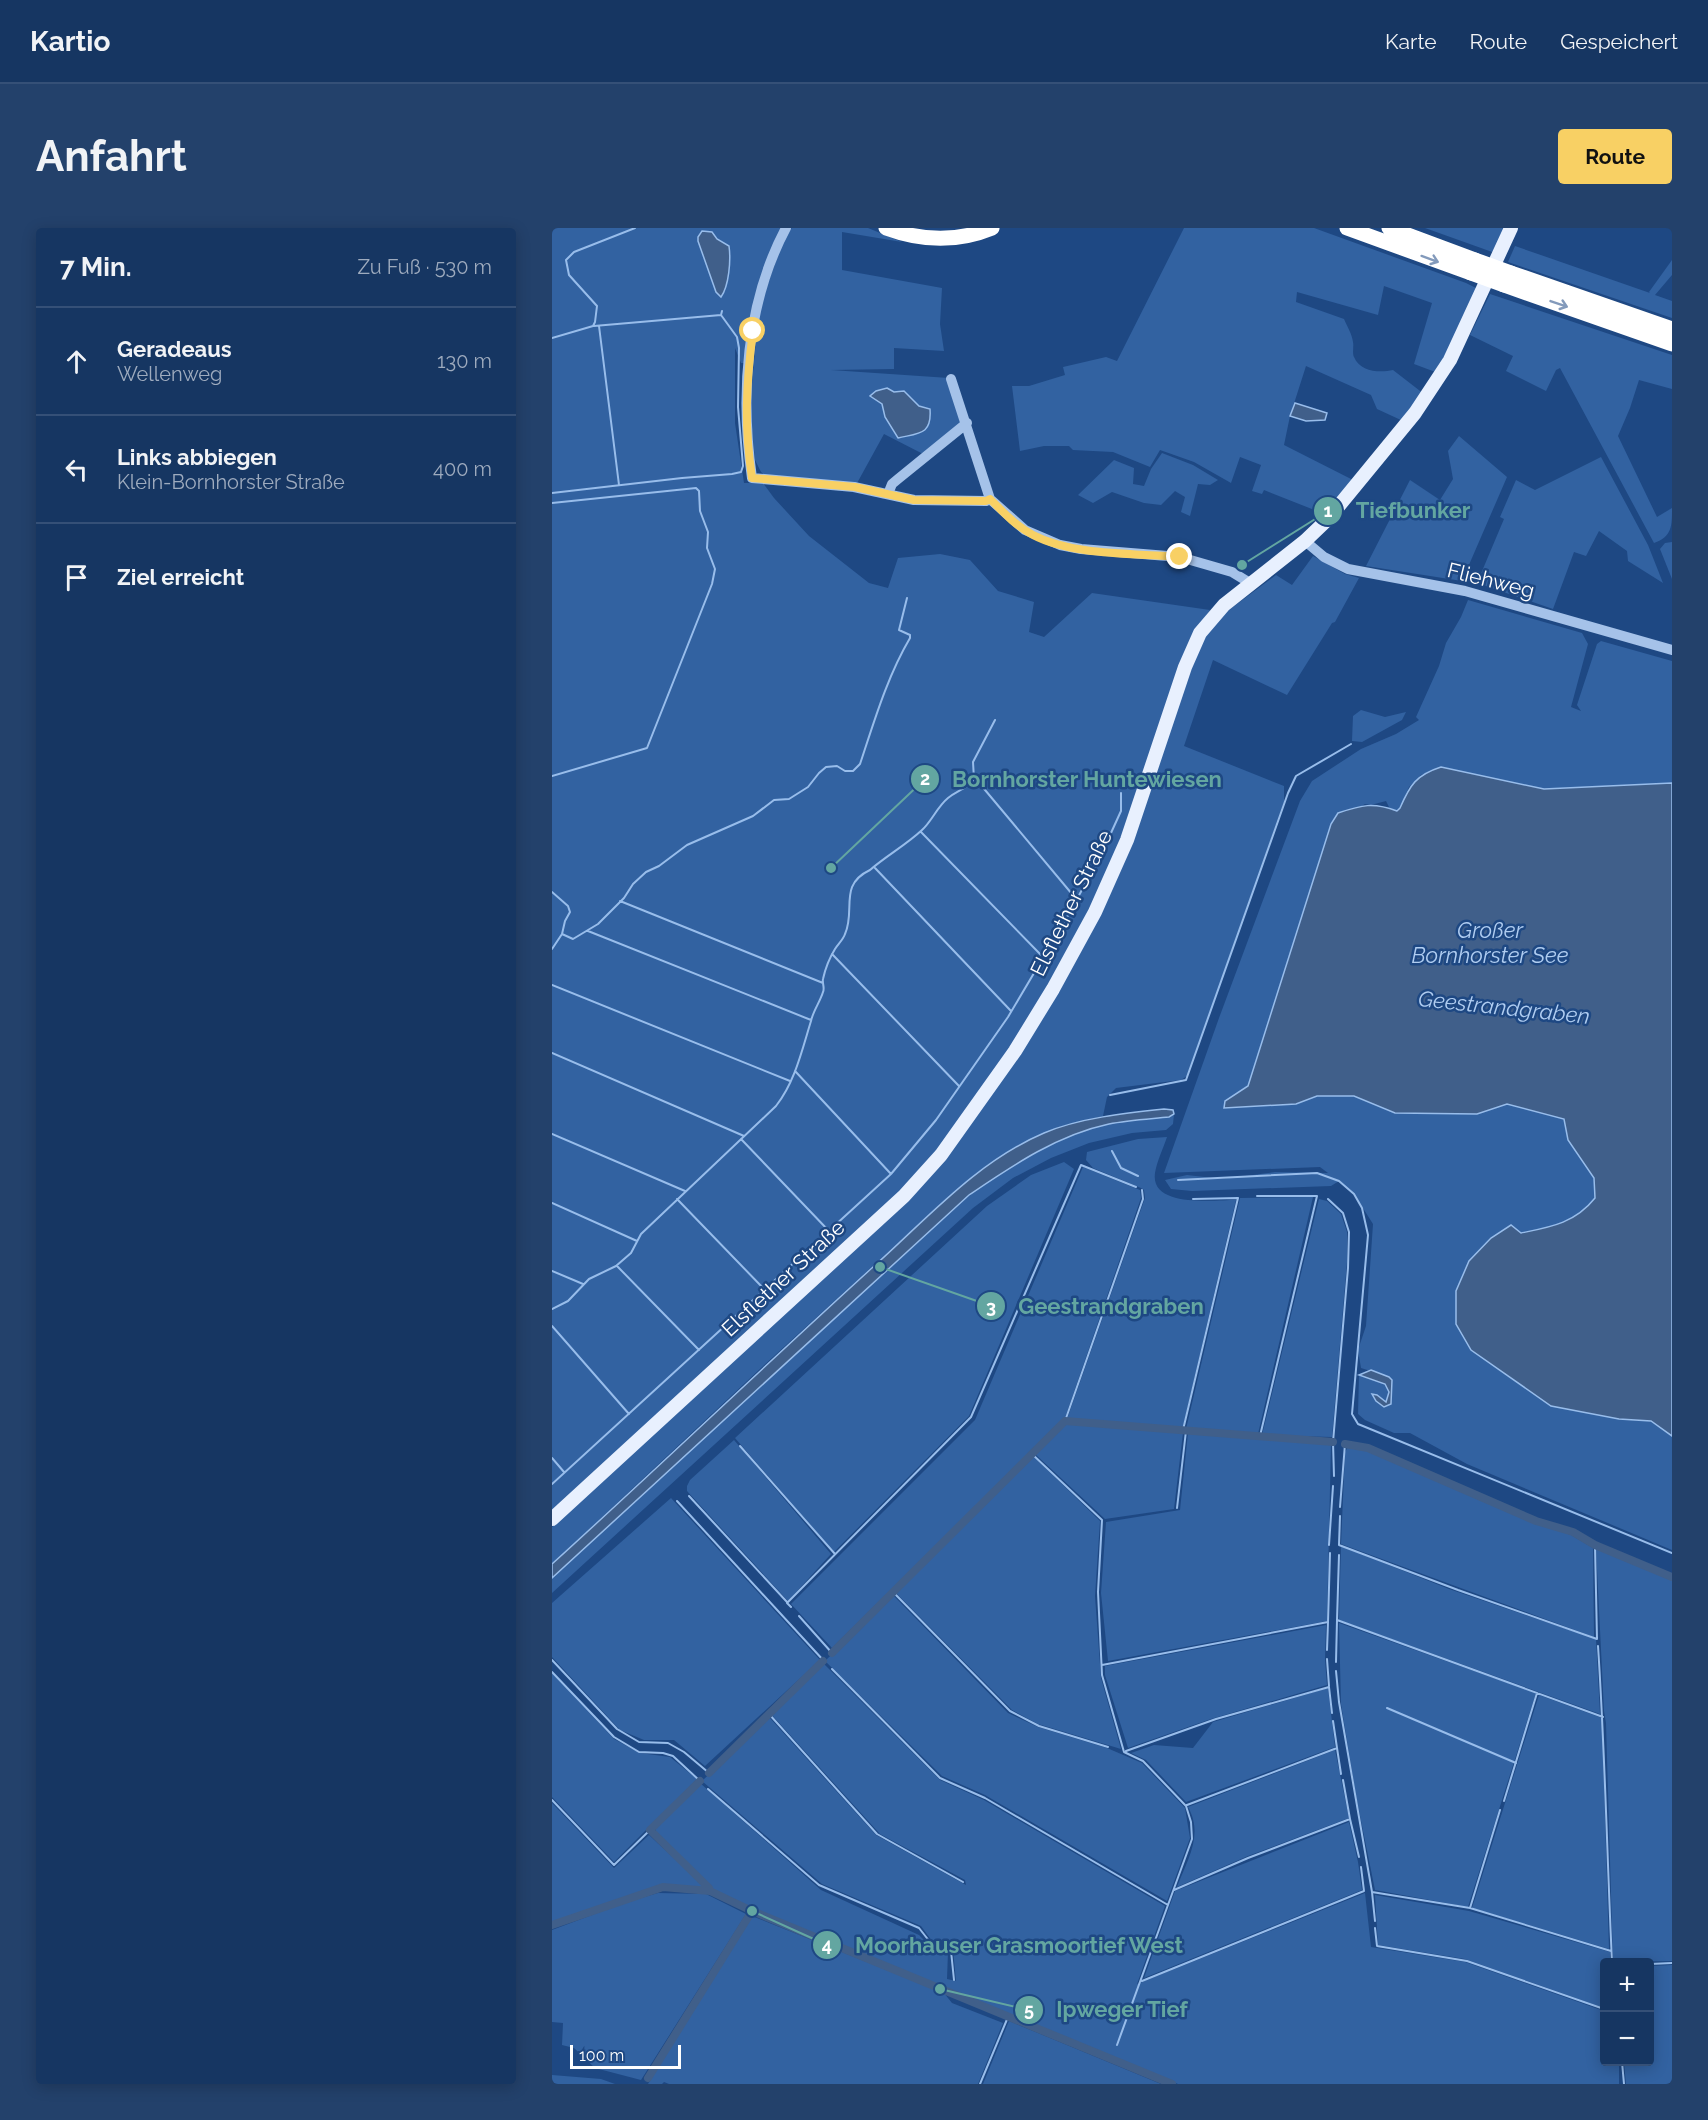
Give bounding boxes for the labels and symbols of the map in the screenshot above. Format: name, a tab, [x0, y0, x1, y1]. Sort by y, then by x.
one-way arrow	[1420, 254, 1439, 265]
one-way arrow	[1549, 300, 1568, 311]
route start	[739, 317, 765, 343]
callout: Tiefbunker	[1313, 491, 1482, 531]
text: Tiefbunker	[1356, 497, 1471, 523]
text: 1	[1324, 500, 1333, 521]
route end	[1166, 543, 1192, 569]
street label: Fliehweg	[1445, 557, 1537, 603]
callout: Bornhorster Huntewiesen	[910, 759, 1234, 799]
text: Bornhorster Huntewiesen	[952, 766, 1222, 792]
text: 2	[920, 768, 930, 789]
street label: Elsflether Straße	[1025, 826, 1117, 980]
water label: Großer Bornhorster See	[1412, 917, 1569, 968]
water label: Geestrandgraben	[1417, 985, 1591, 1029]
street label: Elsflether Straße	[716, 1215, 850, 1341]
callout: Geestrandgraben	[976, 1286, 1216, 1326]
text: Geestrandgraben	[1018, 1293, 1204, 1319]
text: 3	[986, 1296, 996, 1317]
callout: Moorhauser Grasmoortief West	[812, 1925, 1196, 1965]
text: Moorhauser Grasmoortief West	[855, 1932, 1183, 1958]
text: 4	[822, 1934, 832, 1955]
callout: Ipweger Tief	[1014, 1990, 1200, 2030]
text: Ipweger Tief	[1056, 1996, 1189, 2022]
text: 5	[1024, 1999, 1034, 2020]
scale bar	[570, 2042, 681, 2070]

